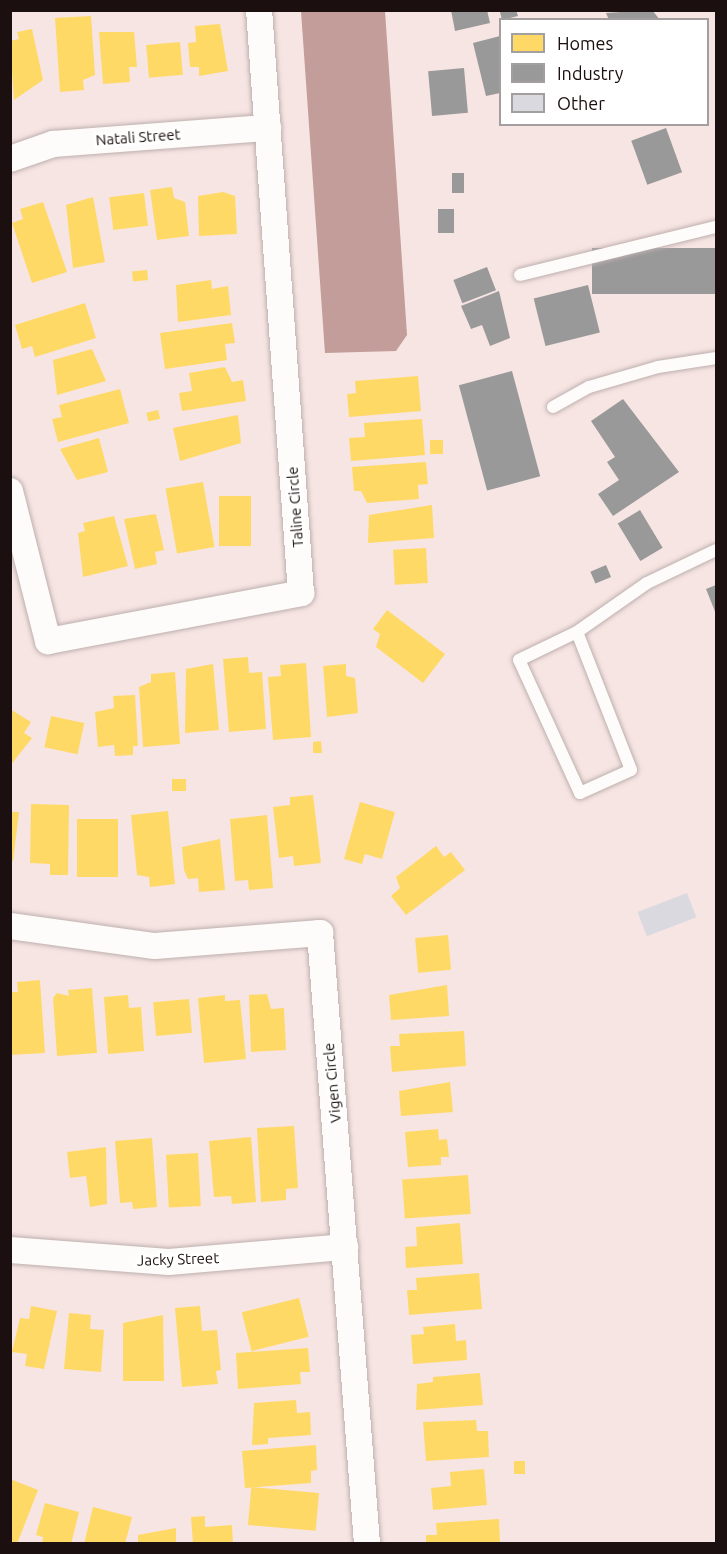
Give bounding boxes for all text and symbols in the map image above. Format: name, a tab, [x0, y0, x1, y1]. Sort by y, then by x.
legend	[499, 18, 709, 126]
text: Homes	[557, 33, 613, 53]
text: Industry	[557, 63, 623, 83]
text: Other	[557, 93, 605, 113]
street label: Natali Street	[95, 125, 181, 149]
street label: Taline Circle	[283, 466, 307, 548]
street label: Vigen Circle	[320, 1042, 344, 1124]
street label: Jacky Street	[137, 1249, 219, 1269]

